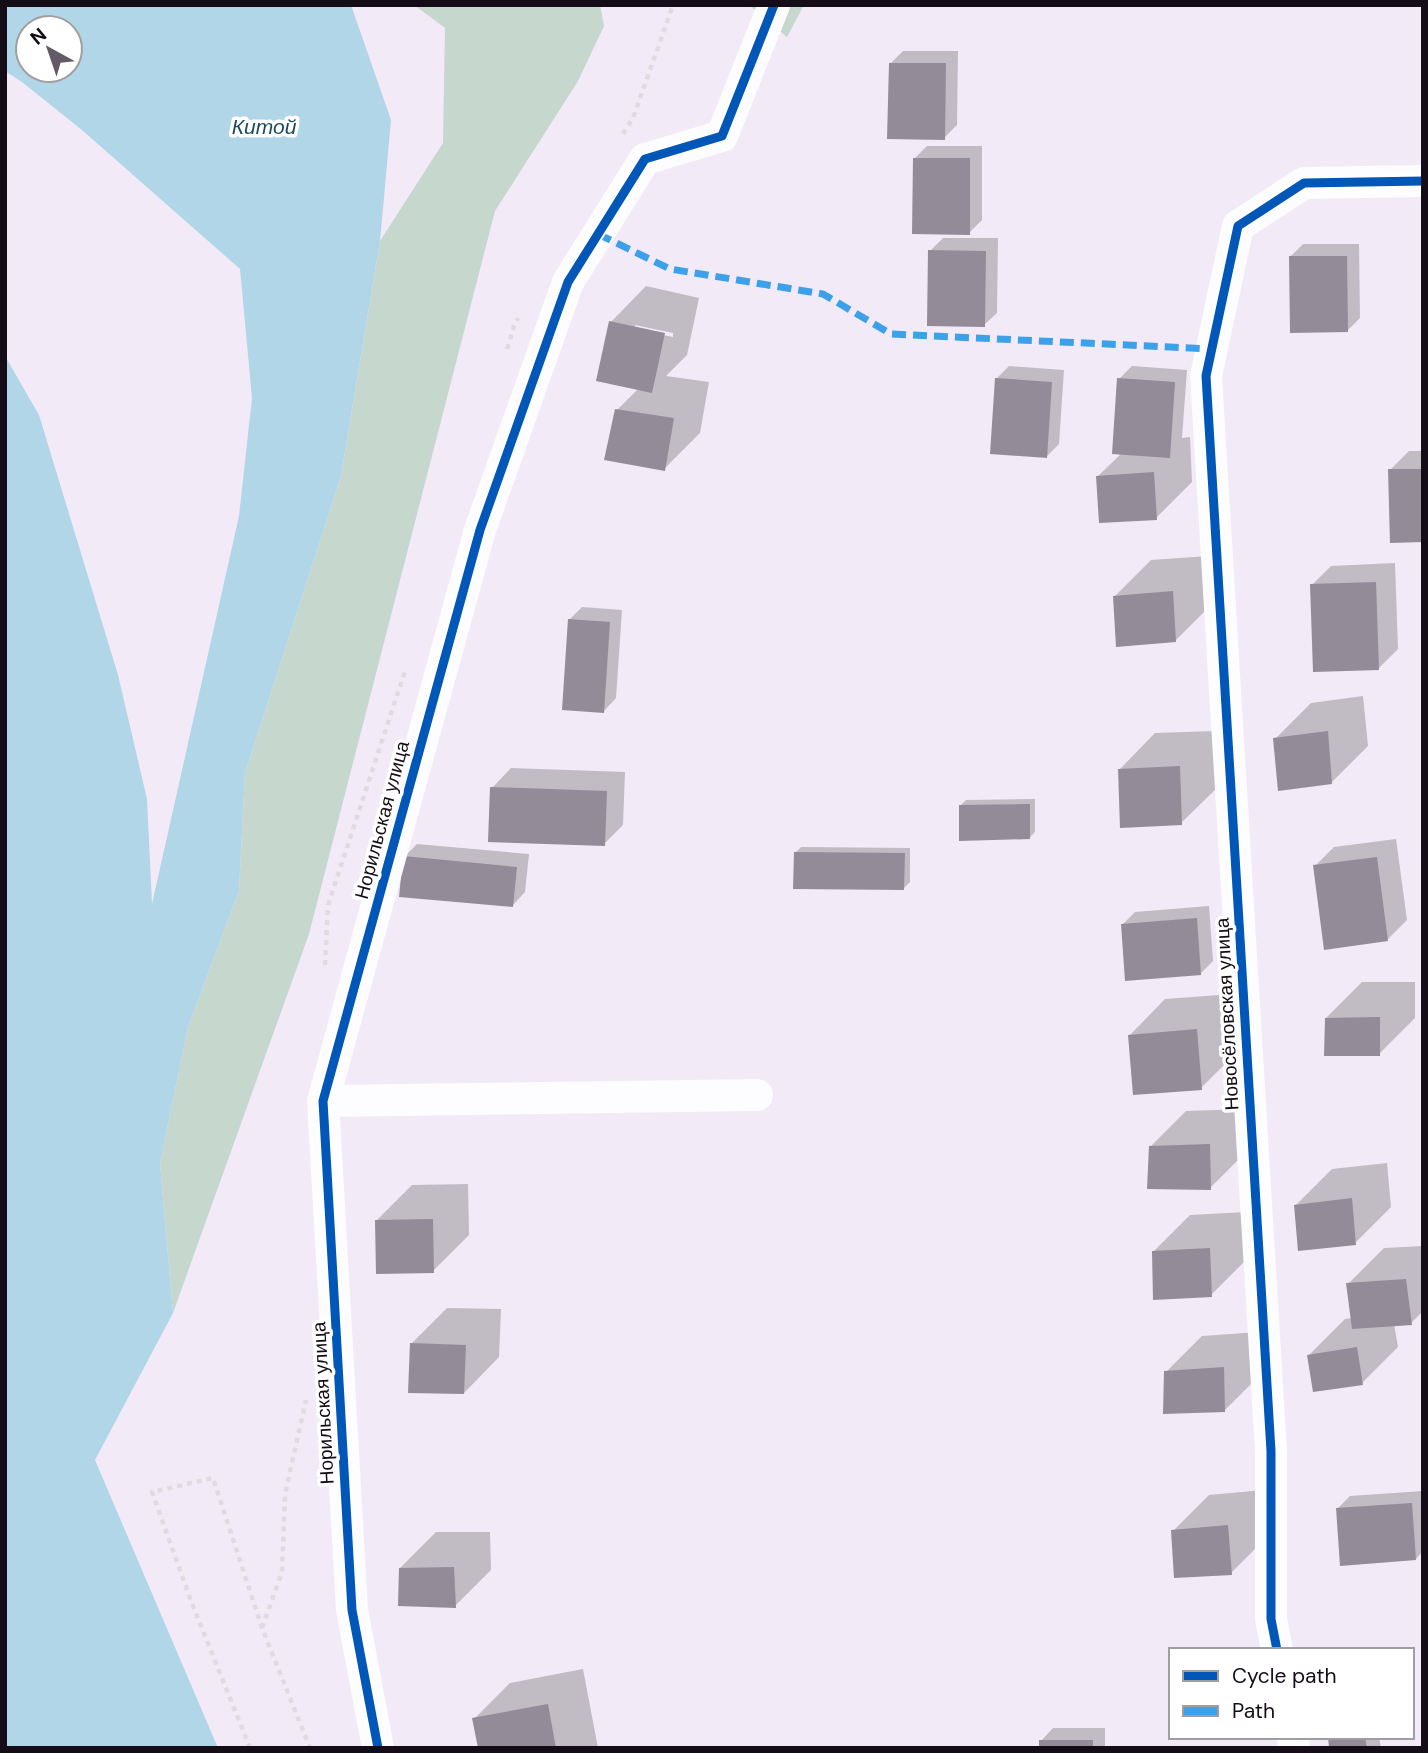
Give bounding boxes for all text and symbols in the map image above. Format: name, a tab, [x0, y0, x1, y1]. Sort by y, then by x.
north arrow	[14, 14, 84, 84]
text: N	[25, 22, 52, 50]
water label: Китой	[232, 113, 297, 141]
street label: Норильская улица	[349, 738, 415, 902]
street label: Новосёловская улица	[1209, 917, 1245, 1111]
street label: Норильская улица	[306, 1321, 340, 1485]
legend	[1169, 1648, 1414, 1739]
text: Cycle path	[1232, 1662, 1337, 1690]
text: Path	[1232, 1697, 1275, 1725]

